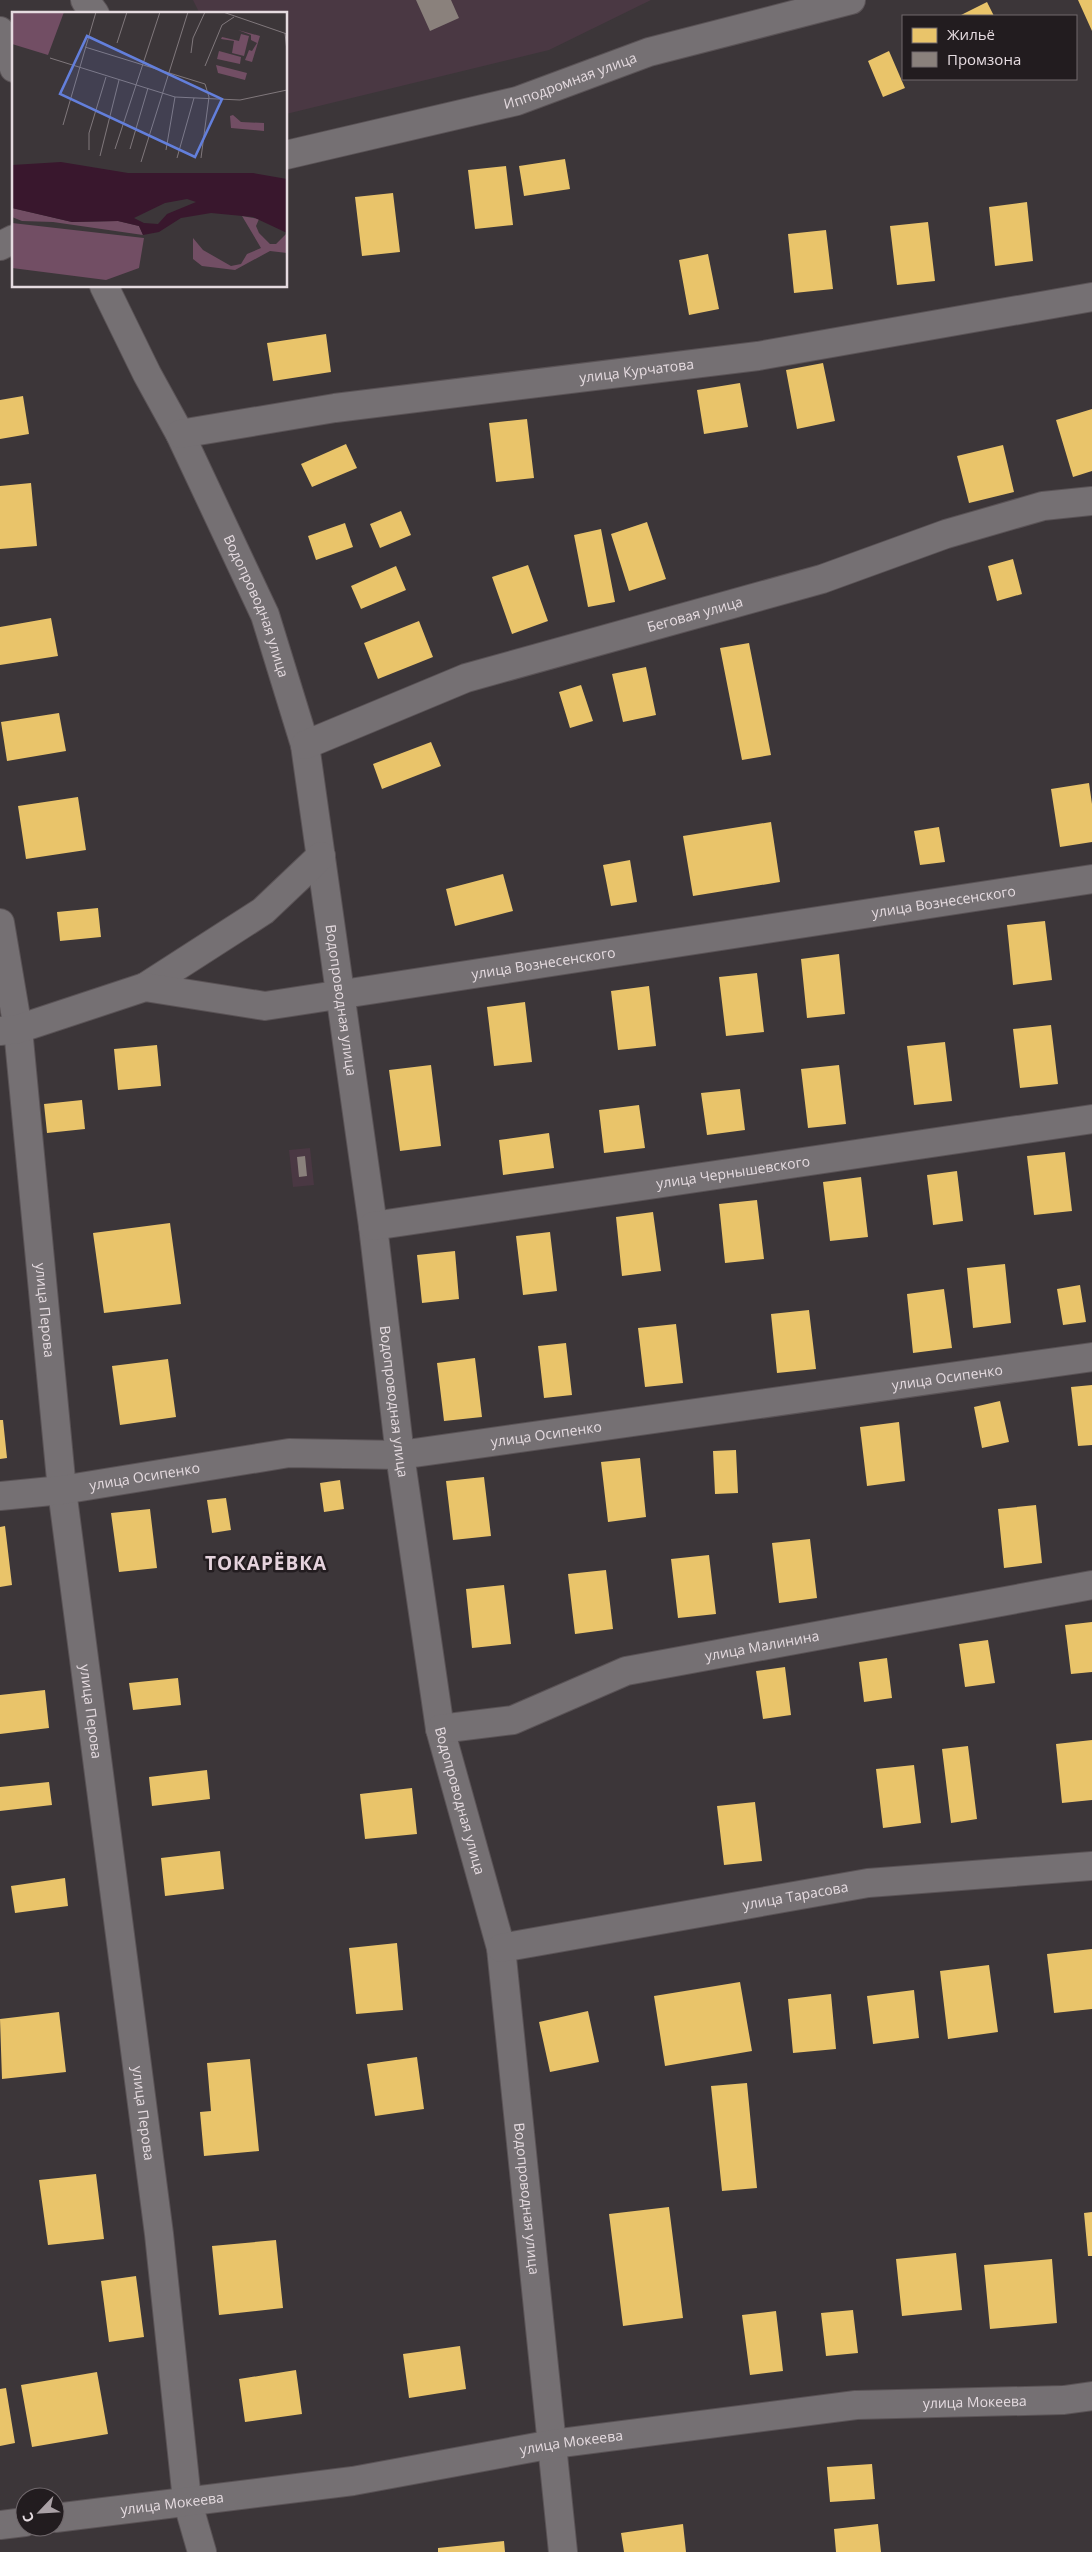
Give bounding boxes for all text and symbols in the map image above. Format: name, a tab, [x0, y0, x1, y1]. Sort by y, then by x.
inset map	[12, 12, 288, 288]
legend	[902, 15, 1077, 80]
text: Жильё	[947, 24, 995, 44]
street label: Ипподромная улица	[502, 47, 639, 113]
text: Промзона	[947, 49, 1021, 69]
street label: улица Курчатова	[578, 354, 695, 387]
street label: Водопроводная улица	[220, 531, 294, 680]
street label: Беговая улица	[645, 591, 745, 636]
street label: улица Вознесенского	[870, 881, 1017, 922]
street label: Водопроводная улица	[321, 923, 362, 1077]
street label: улица Вознесенского	[470, 942, 617, 983]
street label: улица Чернышевского	[655, 1151, 811, 1193]
street label: улица Перова	[31, 1262, 59, 1358]
street label: Водопроводная улица	[376, 1325, 413, 1479]
street label: улица Осипенко	[891, 1360, 1004, 1394]
street label: улица Осипенко	[490, 1417, 603, 1451]
street label: улица Осипенко	[88, 1458, 201, 1494]
district label: ТОКАРЁВКА	[205, 1550, 327, 1576]
street label: улица Малинина	[703, 1626, 821, 1665]
street label: улица Перова	[76, 1663, 107, 1760]
street label: Водопроводная улица	[431, 1724, 490, 1877]
street label: улица Тарасова	[741, 1877, 850, 1914]
street label: улица Перова	[128, 2065, 159, 2161]
street label: Водопроводная улица	[510, 2122, 544, 2276]
street label: улица Мокеева	[923, 2391, 1027, 2412]
street label: улица Мокеева	[518, 2425, 624, 2459]
north arrow	[15, 2487, 65, 2537]
street label: улица Мокеева	[119, 2487, 225, 2519]
text: С	[17, 2510, 38, 2526]

